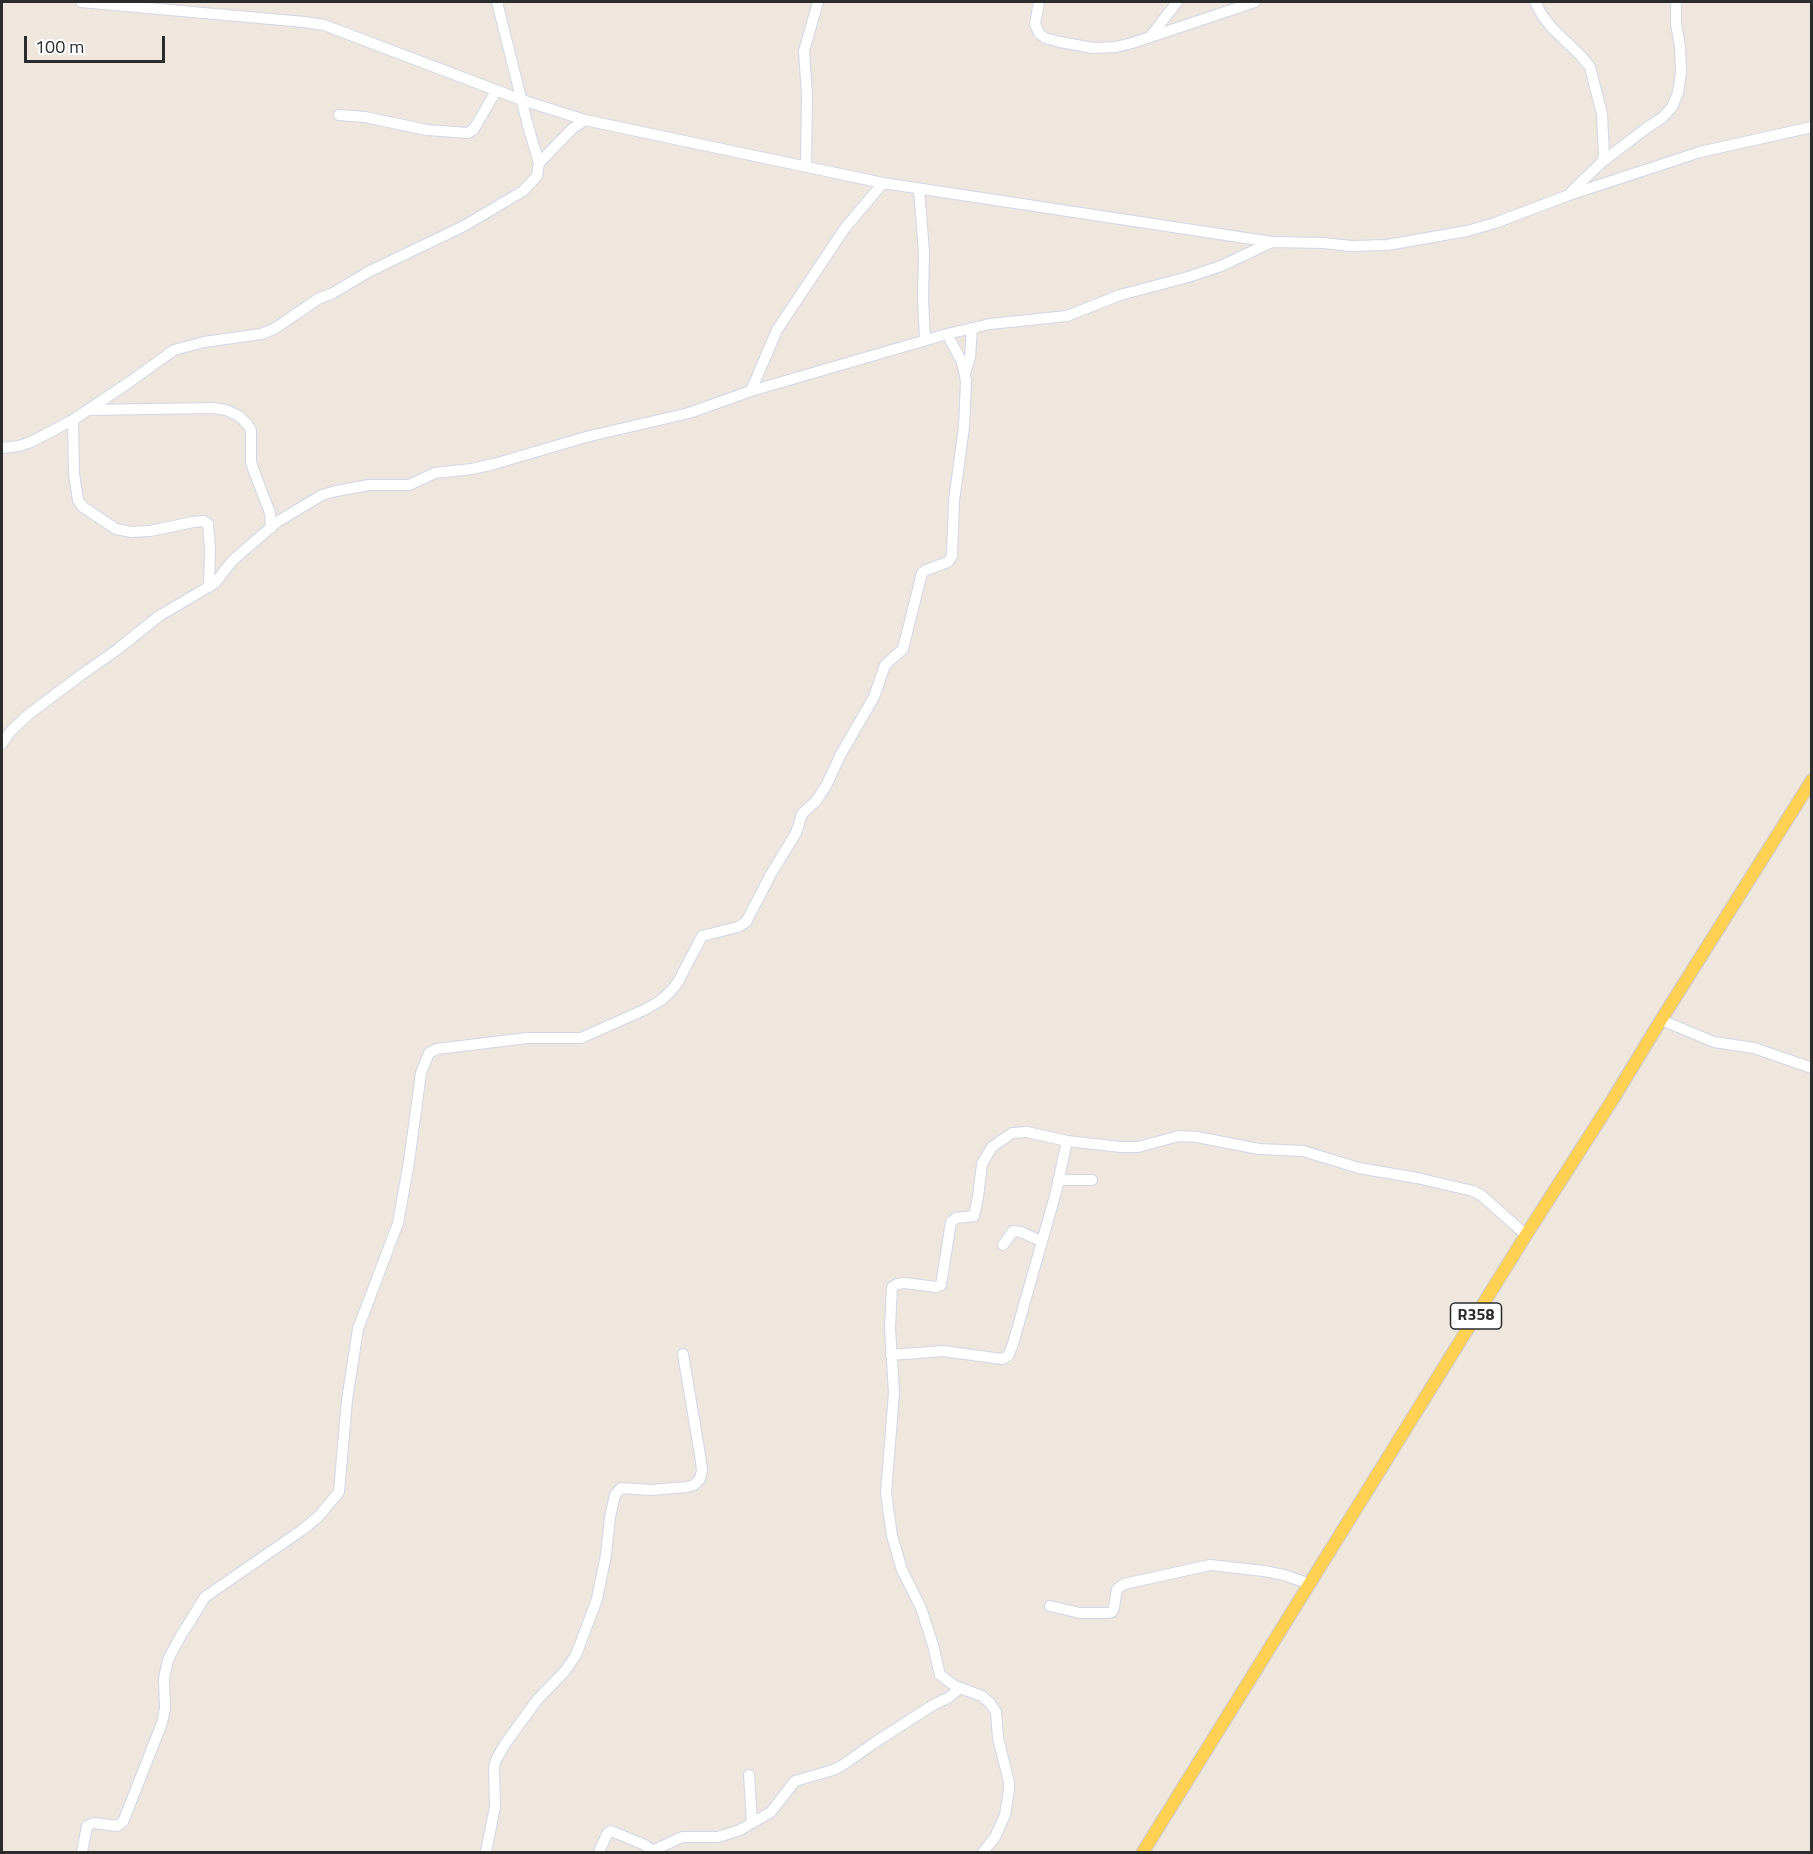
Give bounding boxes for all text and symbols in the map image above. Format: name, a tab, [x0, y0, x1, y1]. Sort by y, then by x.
scale bar	[27, 24, 168, 62]
text: 100 m	[35, 33, 84, 60]
road number: R358	[1450, 1303, 1502, 1329]

